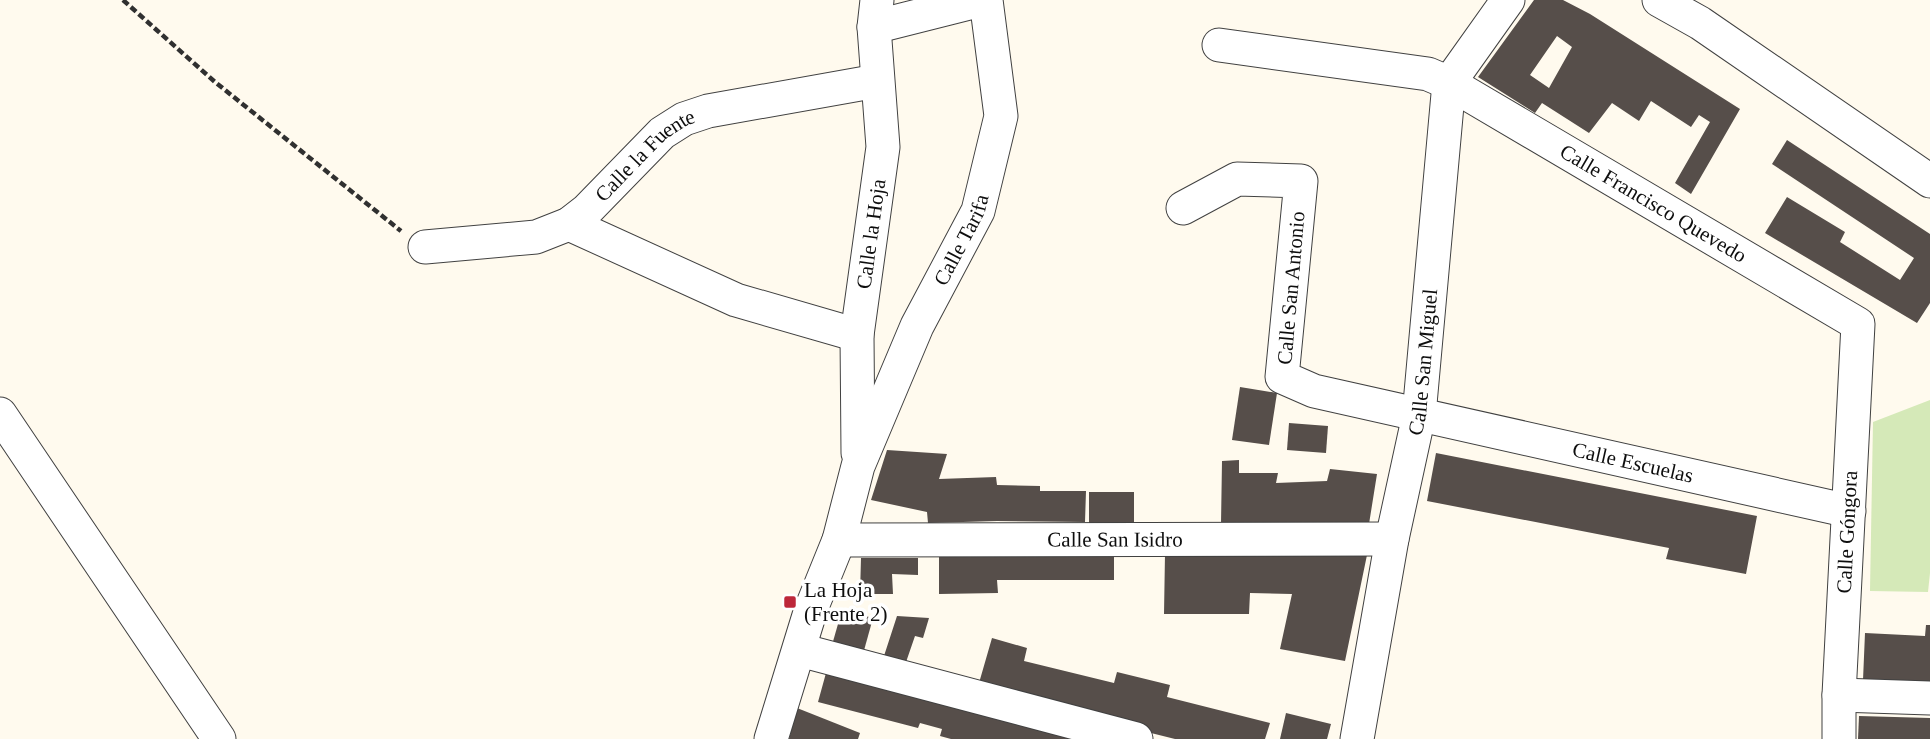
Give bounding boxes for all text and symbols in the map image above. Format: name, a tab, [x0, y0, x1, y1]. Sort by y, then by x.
street label: Calle la Fuente	[590, 104, 698, 206]
street label: Calle Francisco Quevedo	[1556, 139, 1751, 268]
street label: Calle la Hoja	[851, 177, 891, 291]
street label: Calle Tarifa	[929, 191, 994, 290]
street label: Calle San Antonio	[1272, 210, 1310, 366]
street label: Calle San Miguel	[1403, 288, 1442, 438]
street label: Calle Escuelas	[1570, 437, 1696, 488]
street label: Calle Góngora	[1832, 469, 1862, 594]
street label: Calle San Isidro	[1047, 527, 1183, 552]
place label: La Hoja (Frente 2)	[804, 578, 887, 626]
marker: La Hoja (Frente 2)	[782, 594, 798, 610]

